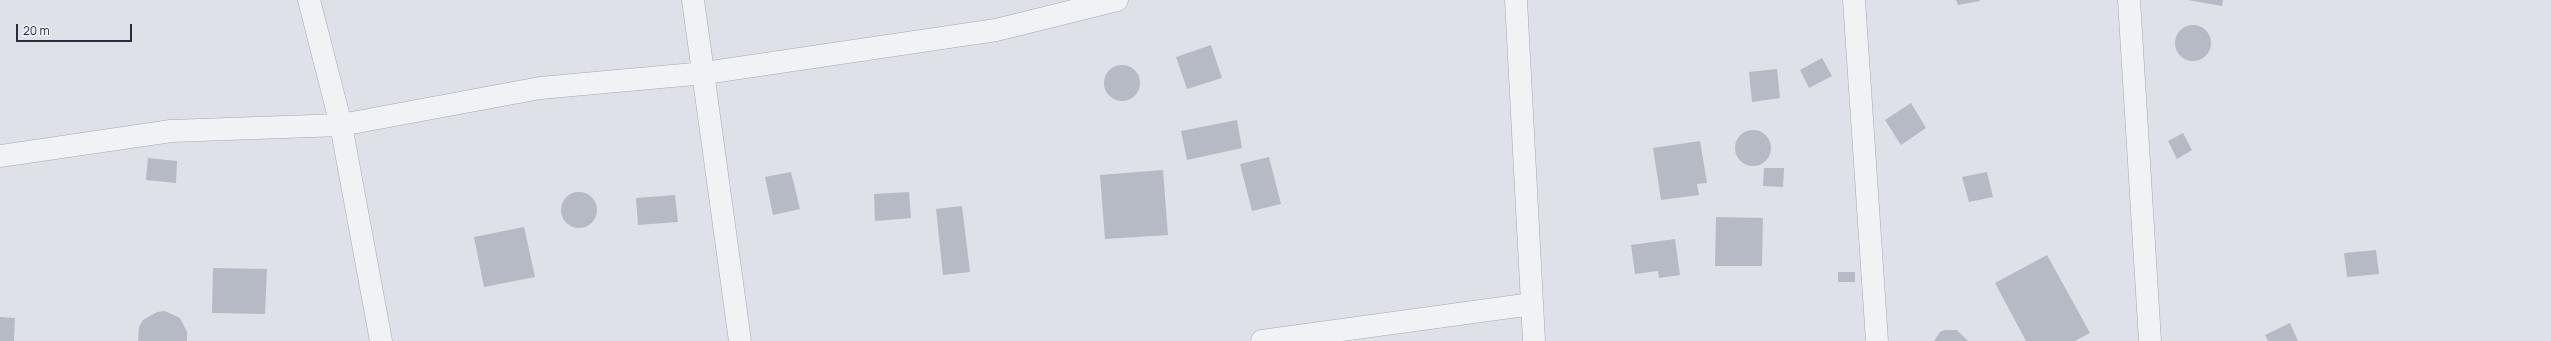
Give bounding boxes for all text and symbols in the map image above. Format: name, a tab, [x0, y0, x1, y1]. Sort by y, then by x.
scale bar	[18, 16, 134, 42]
text: 20 m	[23, 22, 50, 39]

